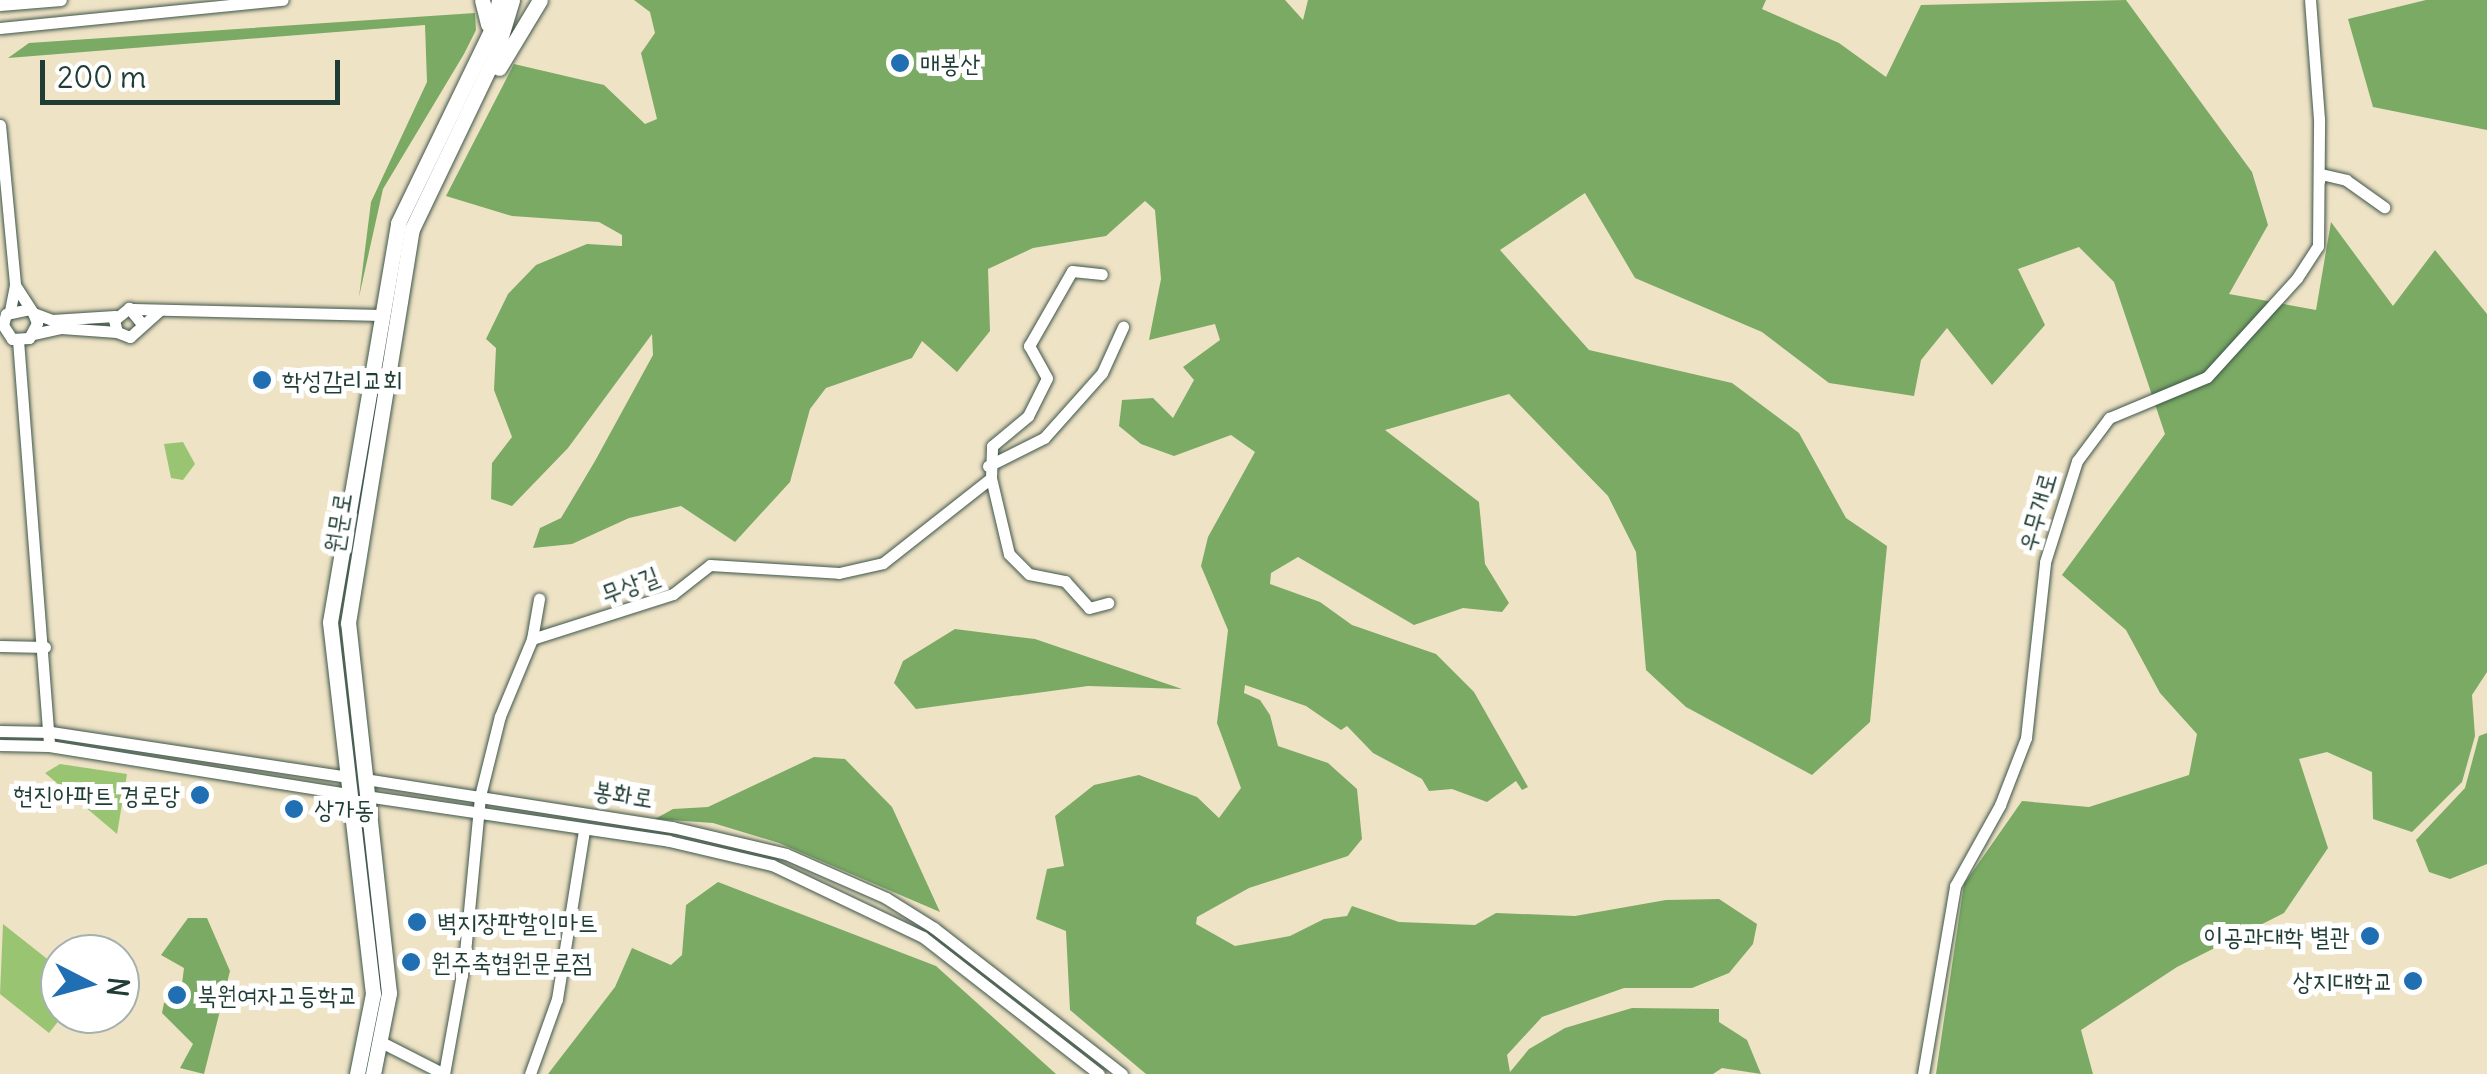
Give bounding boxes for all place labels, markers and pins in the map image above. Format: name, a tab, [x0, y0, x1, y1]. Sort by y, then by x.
place label: 매봉산	[920, 48, 980, 78]
marker: 매봉산	[889, 52, 911, 74]
place label: 학성감리교회	[282, 365, 403, 395]
marker: 학성감리교회	[251, 369, 273, 391]
place label: 현진아파트 경로당	[13, 780, 180, 810]
marker: 현진아파트 경로당	[189, 784, 211, 806]
place label: 상가동	[314, 794, 374, 824]
marker: 상가동	[283, 798, 305, 820]
place label: 벽지장판할인마트	[437, 907, 598, 937]
marker: 벽지장판할인마트	[406, 911, 428, 933]
place label: 이공과대학 별관	[2203, 921, 2350, 951]
marker: 이공과대학 별관	[2359, 925, 2381, 947]
place label: 원주축협원문로점	[431, 947, 592, 977]
marker: 원주축협원문로점	[400, 951, 422, 973]
place label: 상지대학교	[2292, 966, 2393, 996]
marker: 상지대학교	[2402, 970, 2424, 992]
place label: 북원여자고등학교	[197, 980, 358, 1010]
marker: 북원여자고등학교	[166, 984, 188, 1006]

